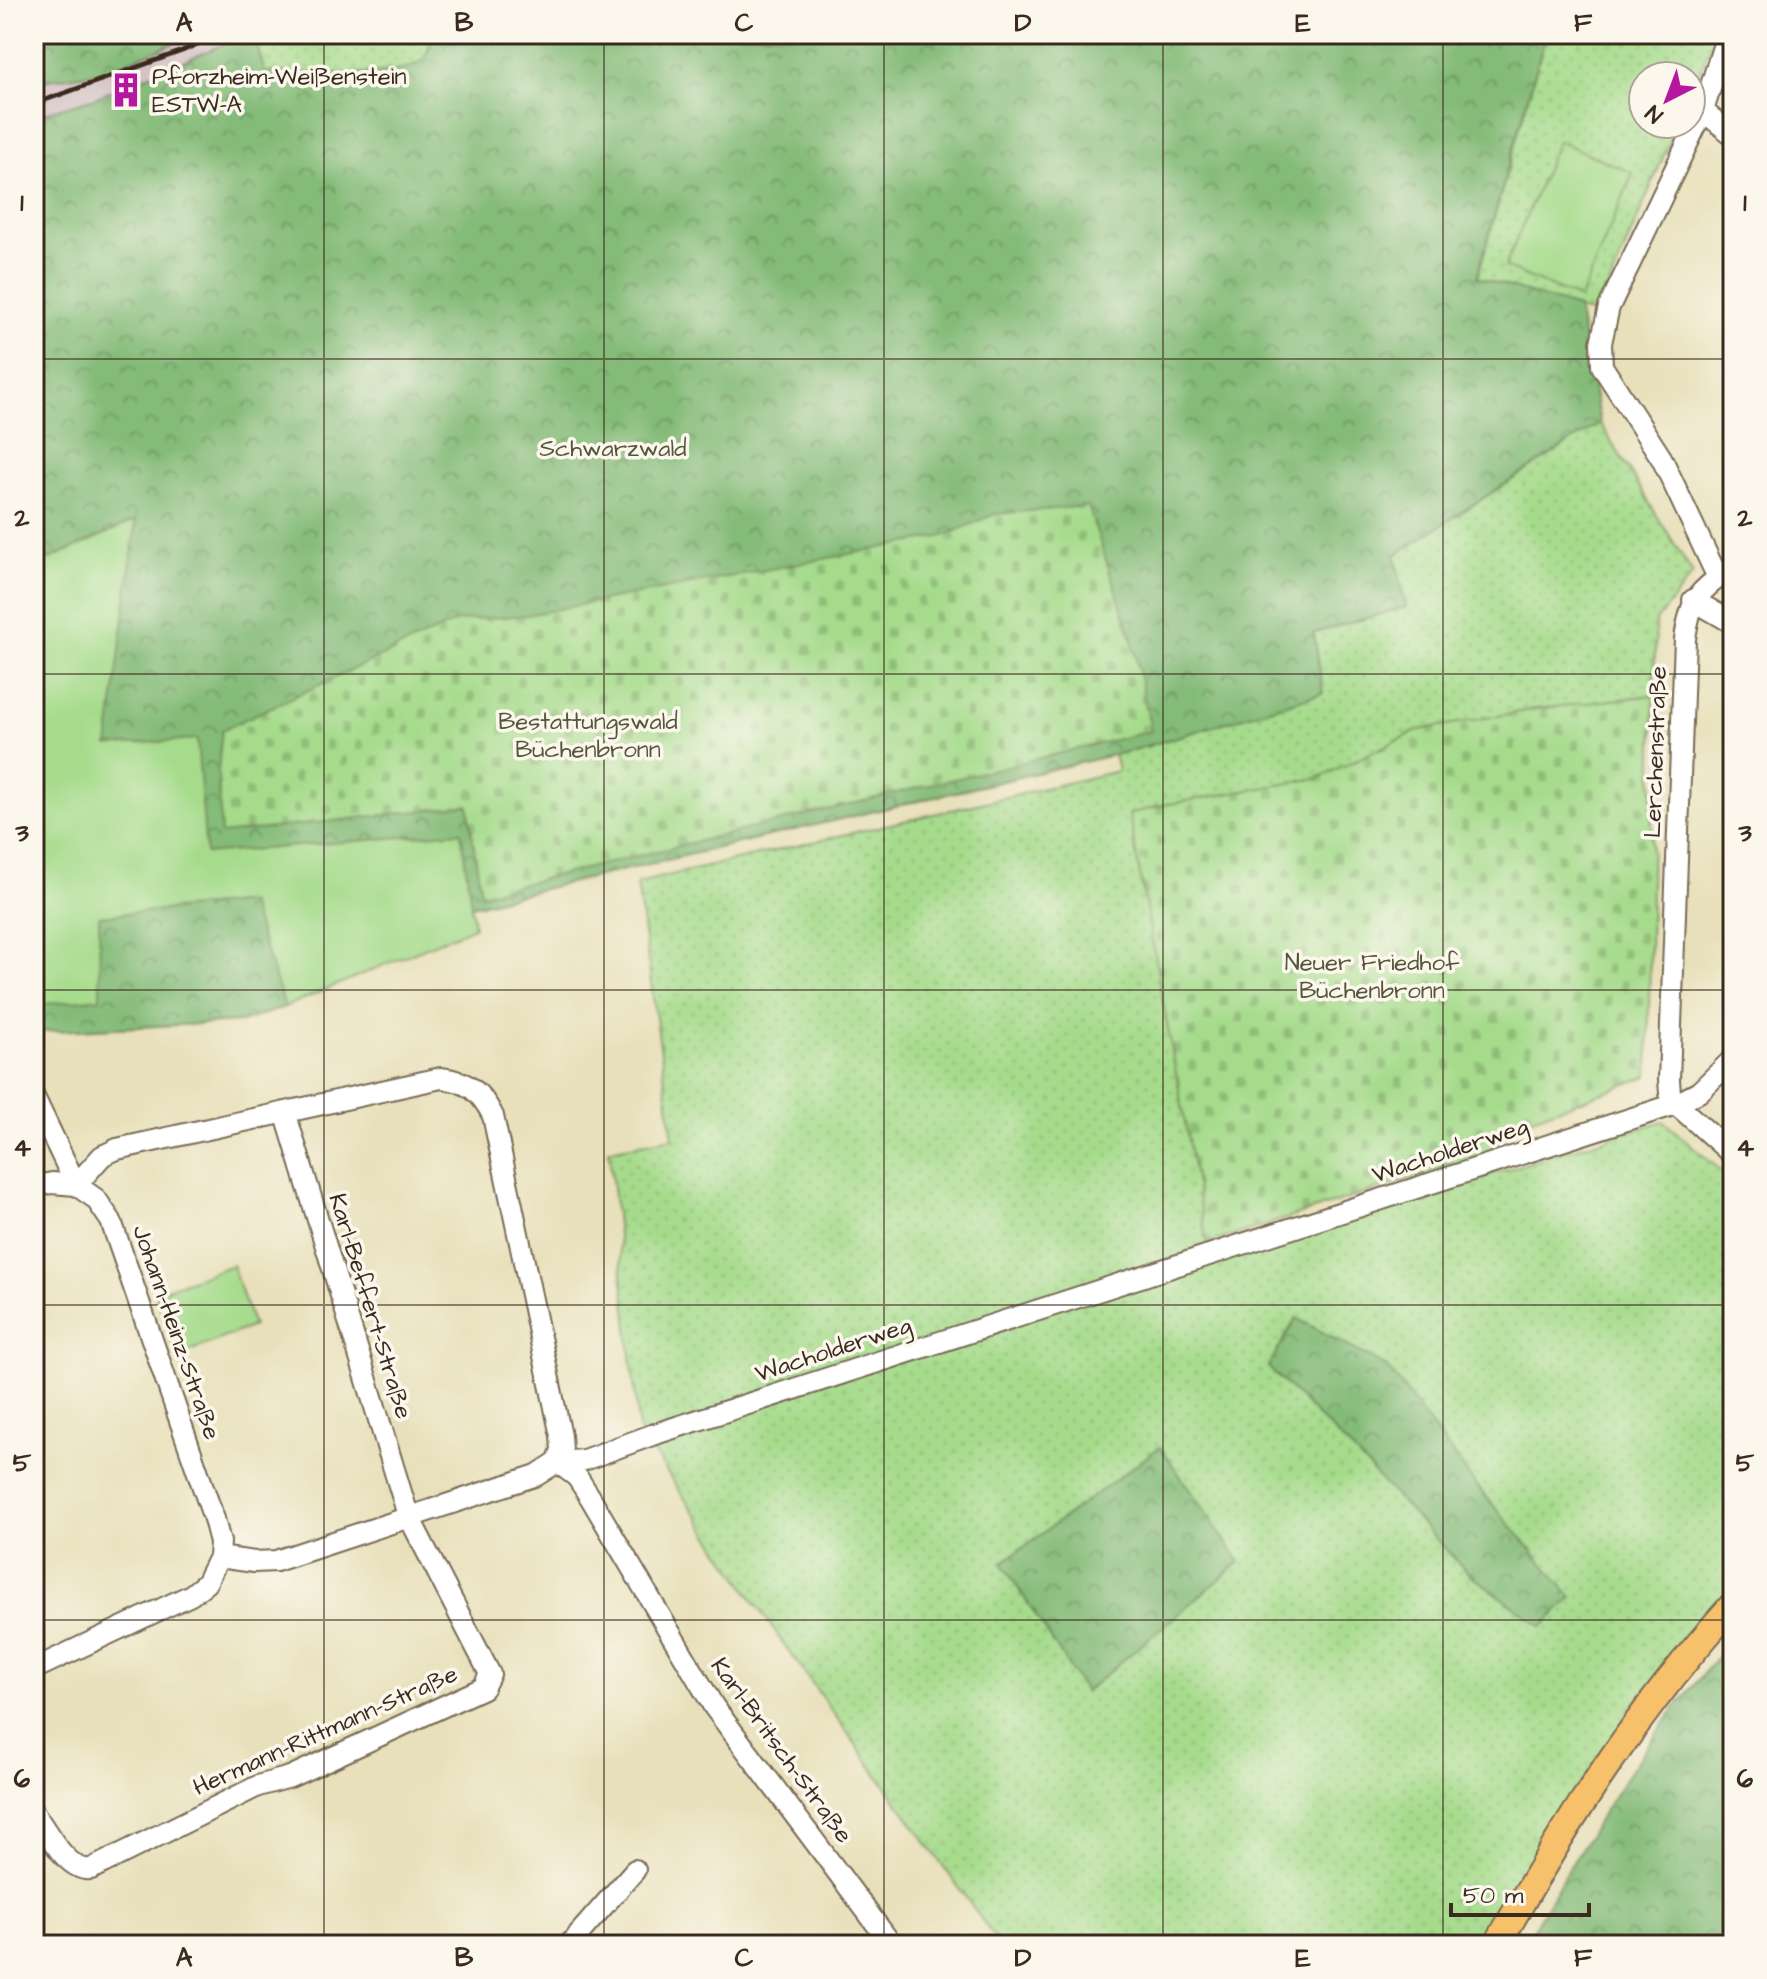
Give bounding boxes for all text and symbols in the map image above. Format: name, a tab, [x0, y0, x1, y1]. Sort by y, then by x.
text: A	[176, 5, 193, 41]
text: B	[455, 5, 474, 41]
text: C	[735, 5, 754, 41]
text: D	[1015, 5, 1032, 41]
text: E	[1295, 5, 1311, 41]
text: F	[1574, 5, 1593, 41]
place label: Pforzheim-Weißenstein ESTW-A	[152, 60, 406, 122]
north arrow	[1627, 60, 1707, 140]
building icon: Pforzheim-Weißenstein ESTW-A	[107, 71, 145, 109]
text: N	[1639, 97, 1670, 130]
text: 1	[20, 185, 24, 221]
text: 1	[1743, 185, 1747, 221]
park label: Schwarzwald	[540, 432, 686, 466]
text: 2	[14, 500, 30, 536]
text: 2	[1737, 500, 1753, 536]
street label: Lerchenstraße	[1636, 665, 1676, 839]
park label: Bestattungswald Büchenbronn	[498, 705, 678, 767]
text: 3	[14, 815, 29, 851]
text: 3	[1737, 815, 1752, 851]
park label: Neuer Friedhof Büchenbronn	[1285, 946, 1460, 1008]
street label: Wacholderweg	[1368, 1110, 1533, 1193]
text: 4	[13, 1130, 31, 1166]
text: 4	[1736, 1130, 1754, 1166]
street label: Karl-Beffert-Straße	[320, 1190, 420, 1423]
street label: Johann-Heinz-Straße	[123, 1220, 229, 1444]
street label: Wacholderweg	[751, 1309, 916, 1392]
text: 5	[13, 1445, 32, 1481]
text: 5	[1736, 1445, 1755, 1481]
street label: Karl-Britsch-Straße	[702, 1651, 860, 1850]
street label: Hermann-Rittmann-Straße	[188, 1657, 463, 1805]
text: 6	[14, 1761, 31, 1797]
text: 6	[1737, 1761, 1754, 1797]
scale bar	[1451, 1867, 1589, 1917]
text: 50 m	[1463, 1879, 1524, 1913]
text: A	[176, 1940, 193, 1976]
text: B	[455, 1940, 474, 1976]
text: C	[735, 1940, 754, 1976]
text: D	[1015, 1940, 1032, 1976]
text: E	[1295, 1940, 1311, 1976]
text: F	[1574, 1940, 1593, 1976]

